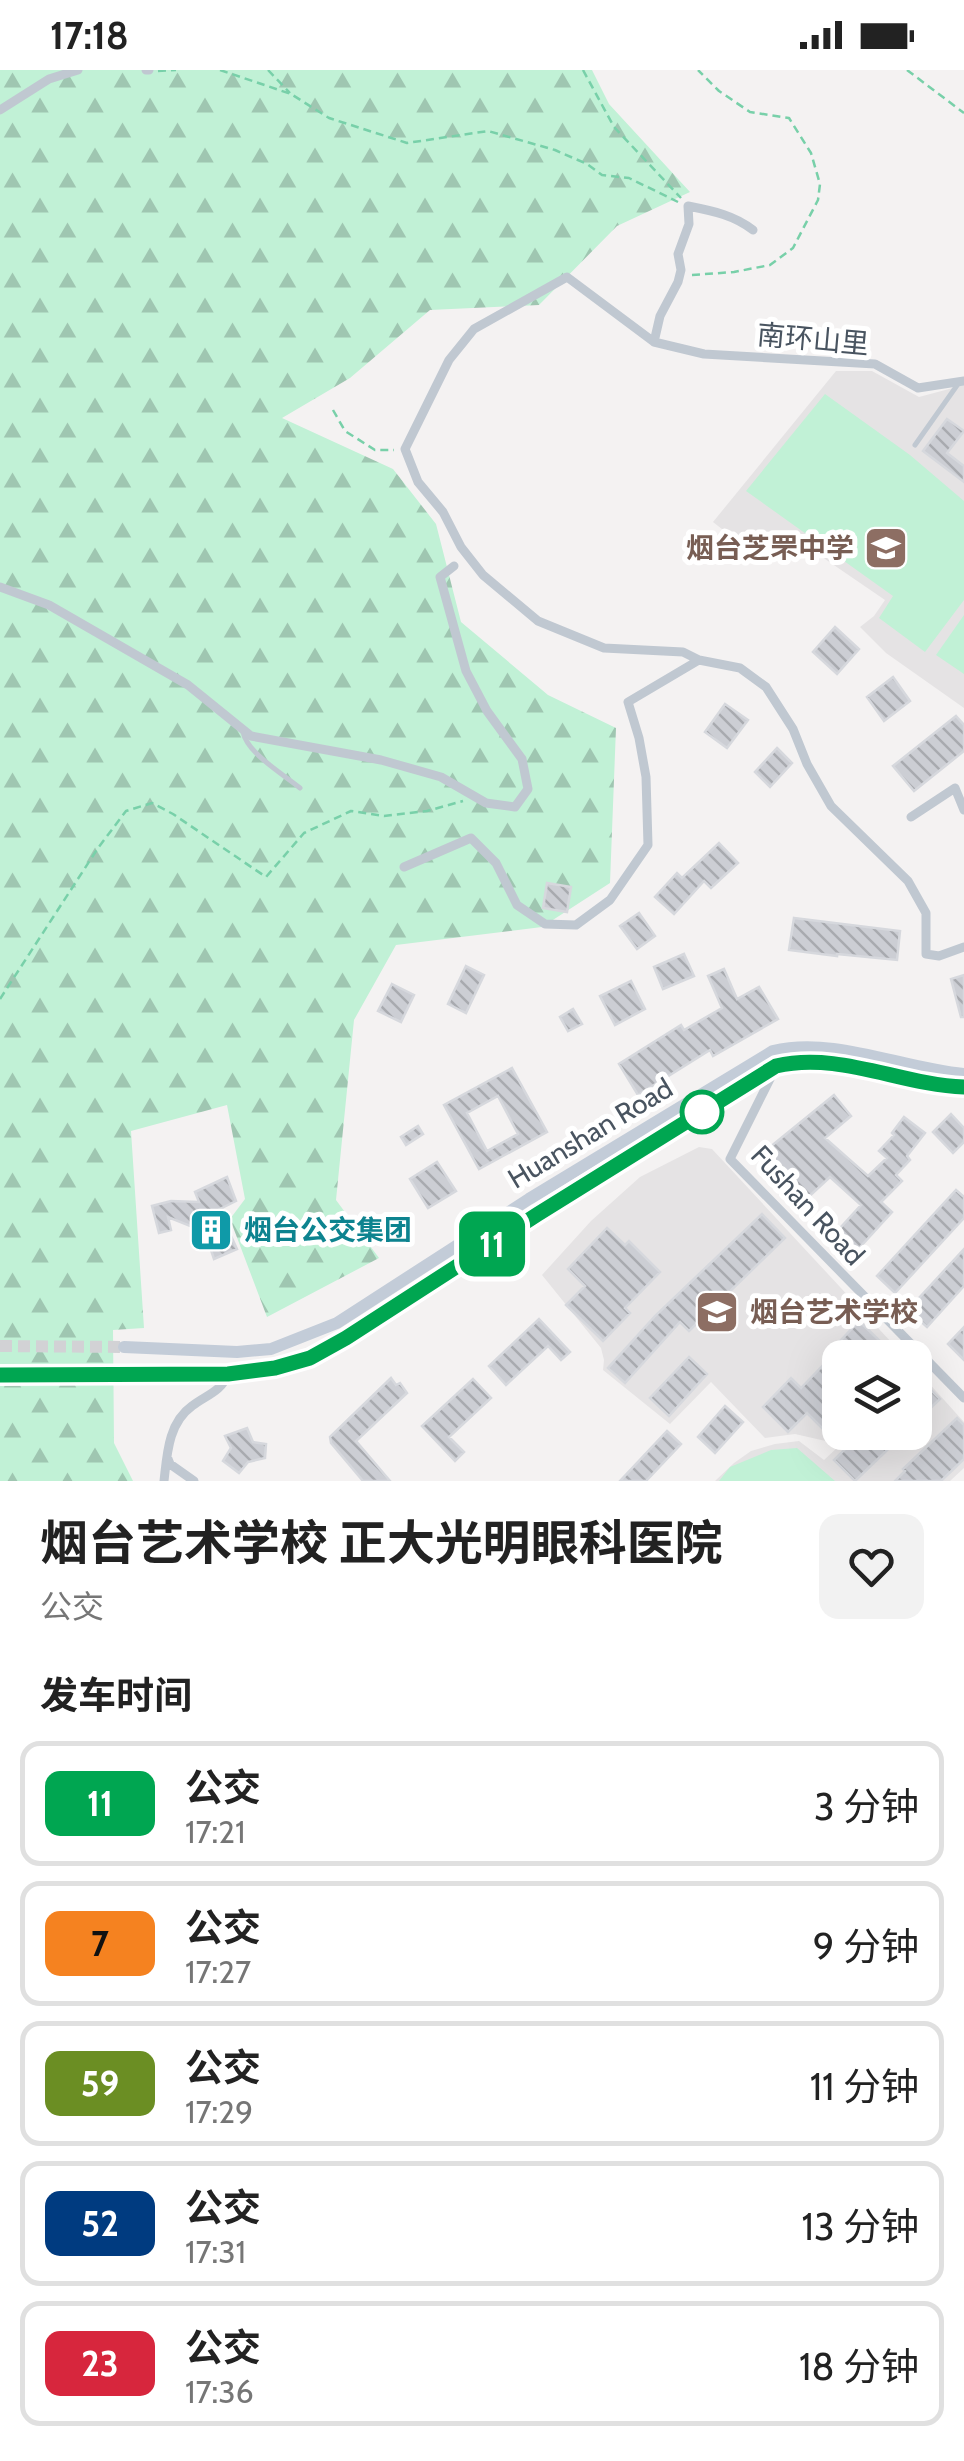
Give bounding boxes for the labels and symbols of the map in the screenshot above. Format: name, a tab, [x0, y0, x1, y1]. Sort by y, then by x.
street label: 南环山里	[756, 317, 870, 361]
school or university icon: 烟台芝罘中学	[863, 525, 909, 571]
place label: 烟台芝罘中学	[686, 531, 854, 565]
street label: Huanshan Road	[501, 1070, 679, 1196]
unlabelled marker	[681, 1091, 723, 1133]
street label: Fushan Road	[744, 1138, 872, 1272]
building icon: 烟台公交集团	[188, 1207, 234, 1253]
line badge: 11	[447, 1212, 537, 1276]
place label: 烟台公交集团	[244, 1213, 412, 1247]
school or university icon: 烟台艺术学校	[694, 1289, 740, 1335]
place label: 烟台艺术学校	[750, 1295, 918, 1329]

